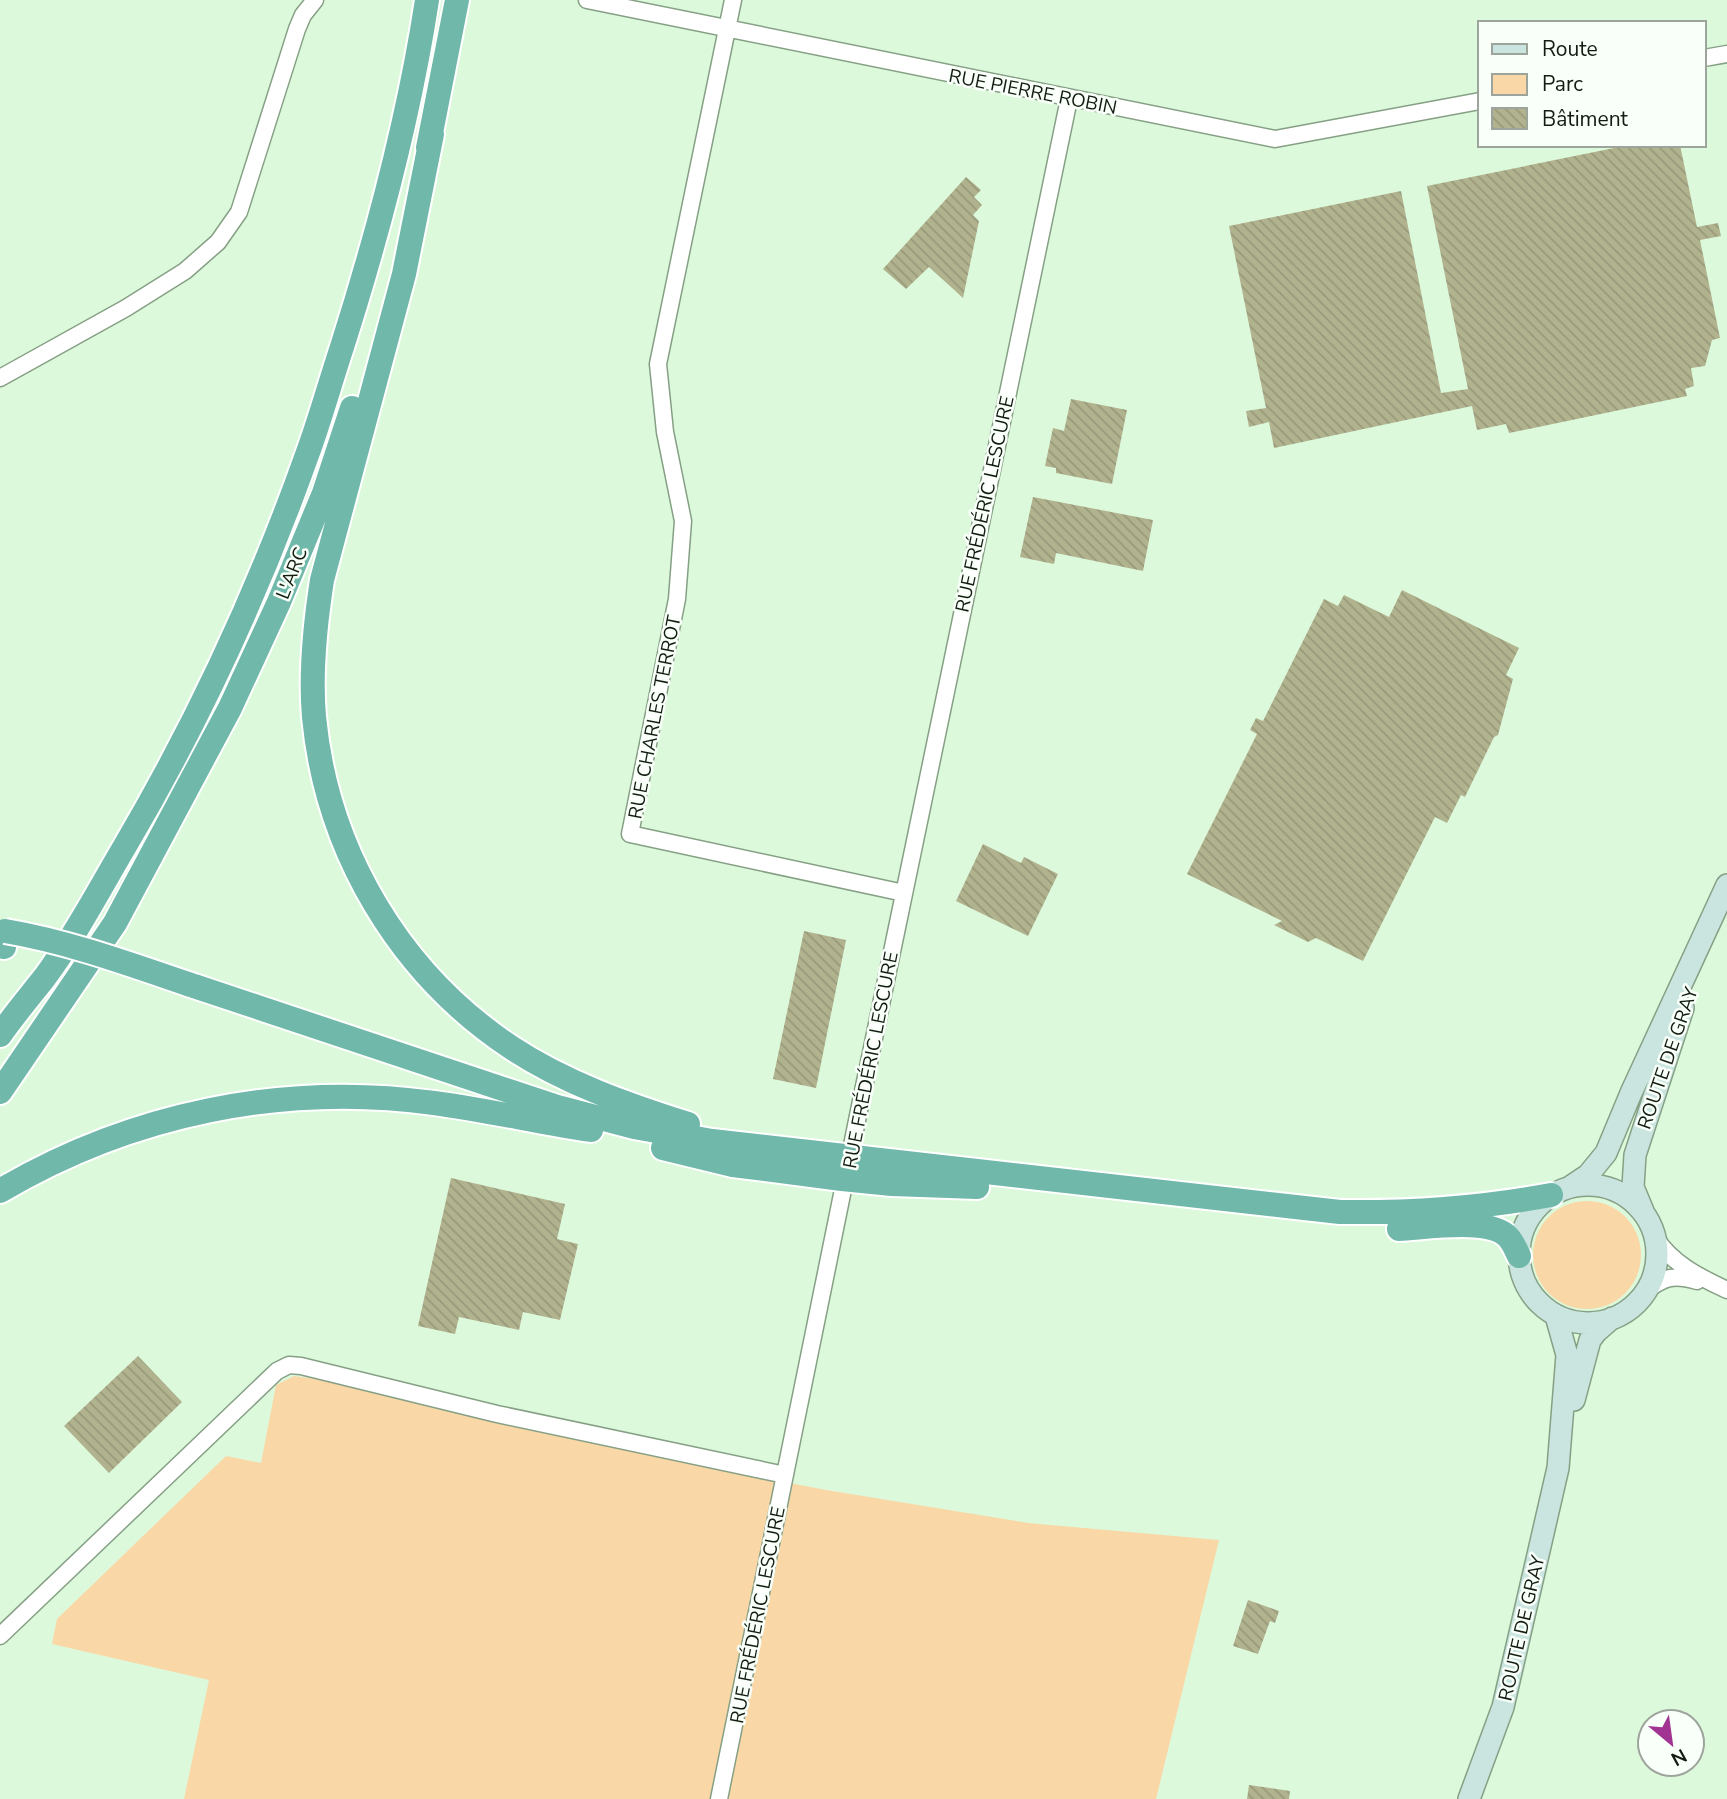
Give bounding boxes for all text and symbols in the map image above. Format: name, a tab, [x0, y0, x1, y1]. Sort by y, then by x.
legend	[1478, 21, 1706, 147]
text: Route	[1542, 35, 1598, 63]
street label: RUE PIERRE ROBIN	[946, 63, 1119, 121]
text: Parc	[1542, 70, 1583, 98]
text: Bâtiment	[1542, 105, 1629, 133]
street label: RUE FRÉDÉRIC LESCURE	[949, 394, 1021, 615]
street label: L'ARC	[270, 544, 314, 603]
street label: RUE CHARLES TERROT	[622, 613, 688, 821]
street label: RUE FRÉDÉRIC LESCURE	[837, 950, 905, 1171]
street label: ROUTE DE GRAY	[1631, 983, 1705, 1133]
street label: RUE FRÉDÉRIC LESCURE	[724, 1505, 792, 1726]
street label: ROUTE DE GRAY	[1493, 1552, 1552, 1704]
north arrow	[1636, 1708, 1706, 1778]
text: N	[1666, 1742, 1691, 1772]

